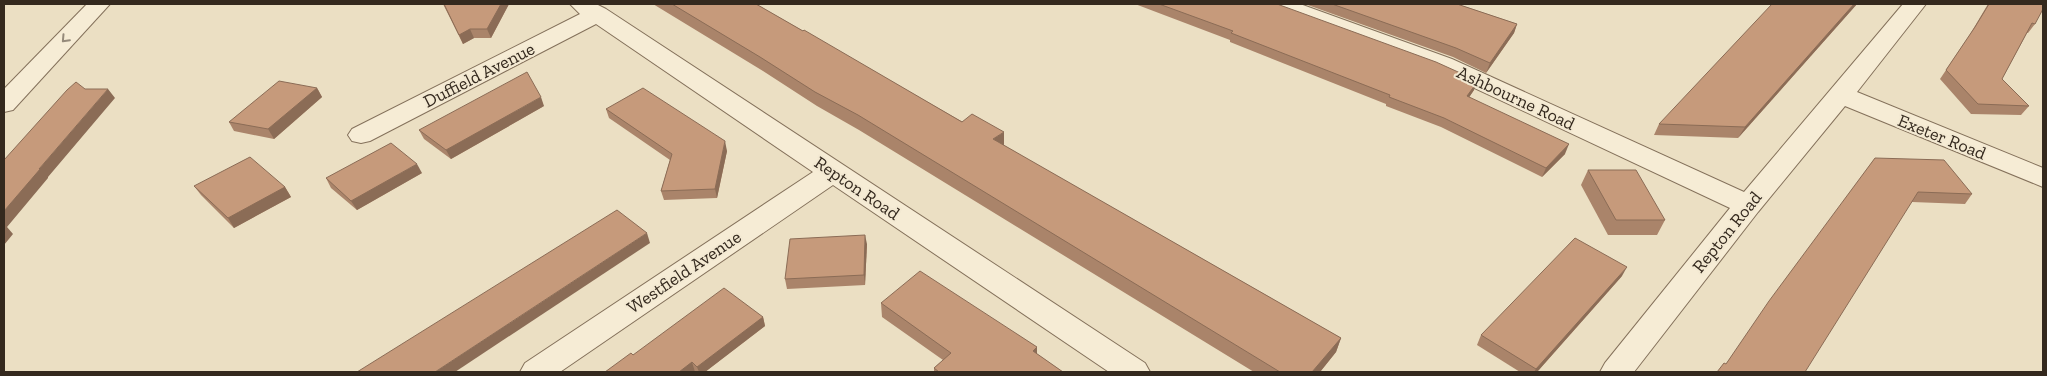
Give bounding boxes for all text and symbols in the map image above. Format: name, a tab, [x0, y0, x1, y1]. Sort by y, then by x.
one-way arrow	[62, 34, 71, 43]
street label: Duffield Avenue	[420, 37, 538, 113]
street label: Ashbourne Road	[1453, 61, 1579, 135]
street label: Exeter Road	[1895, 109, 1989, 165]
street label: Repton Road	[810, 151, 904, 225]
street label: Repton Road	[1688, 187, 1767, 277]
street label: Westfield Avenue	[623, 226, 745, 318]

